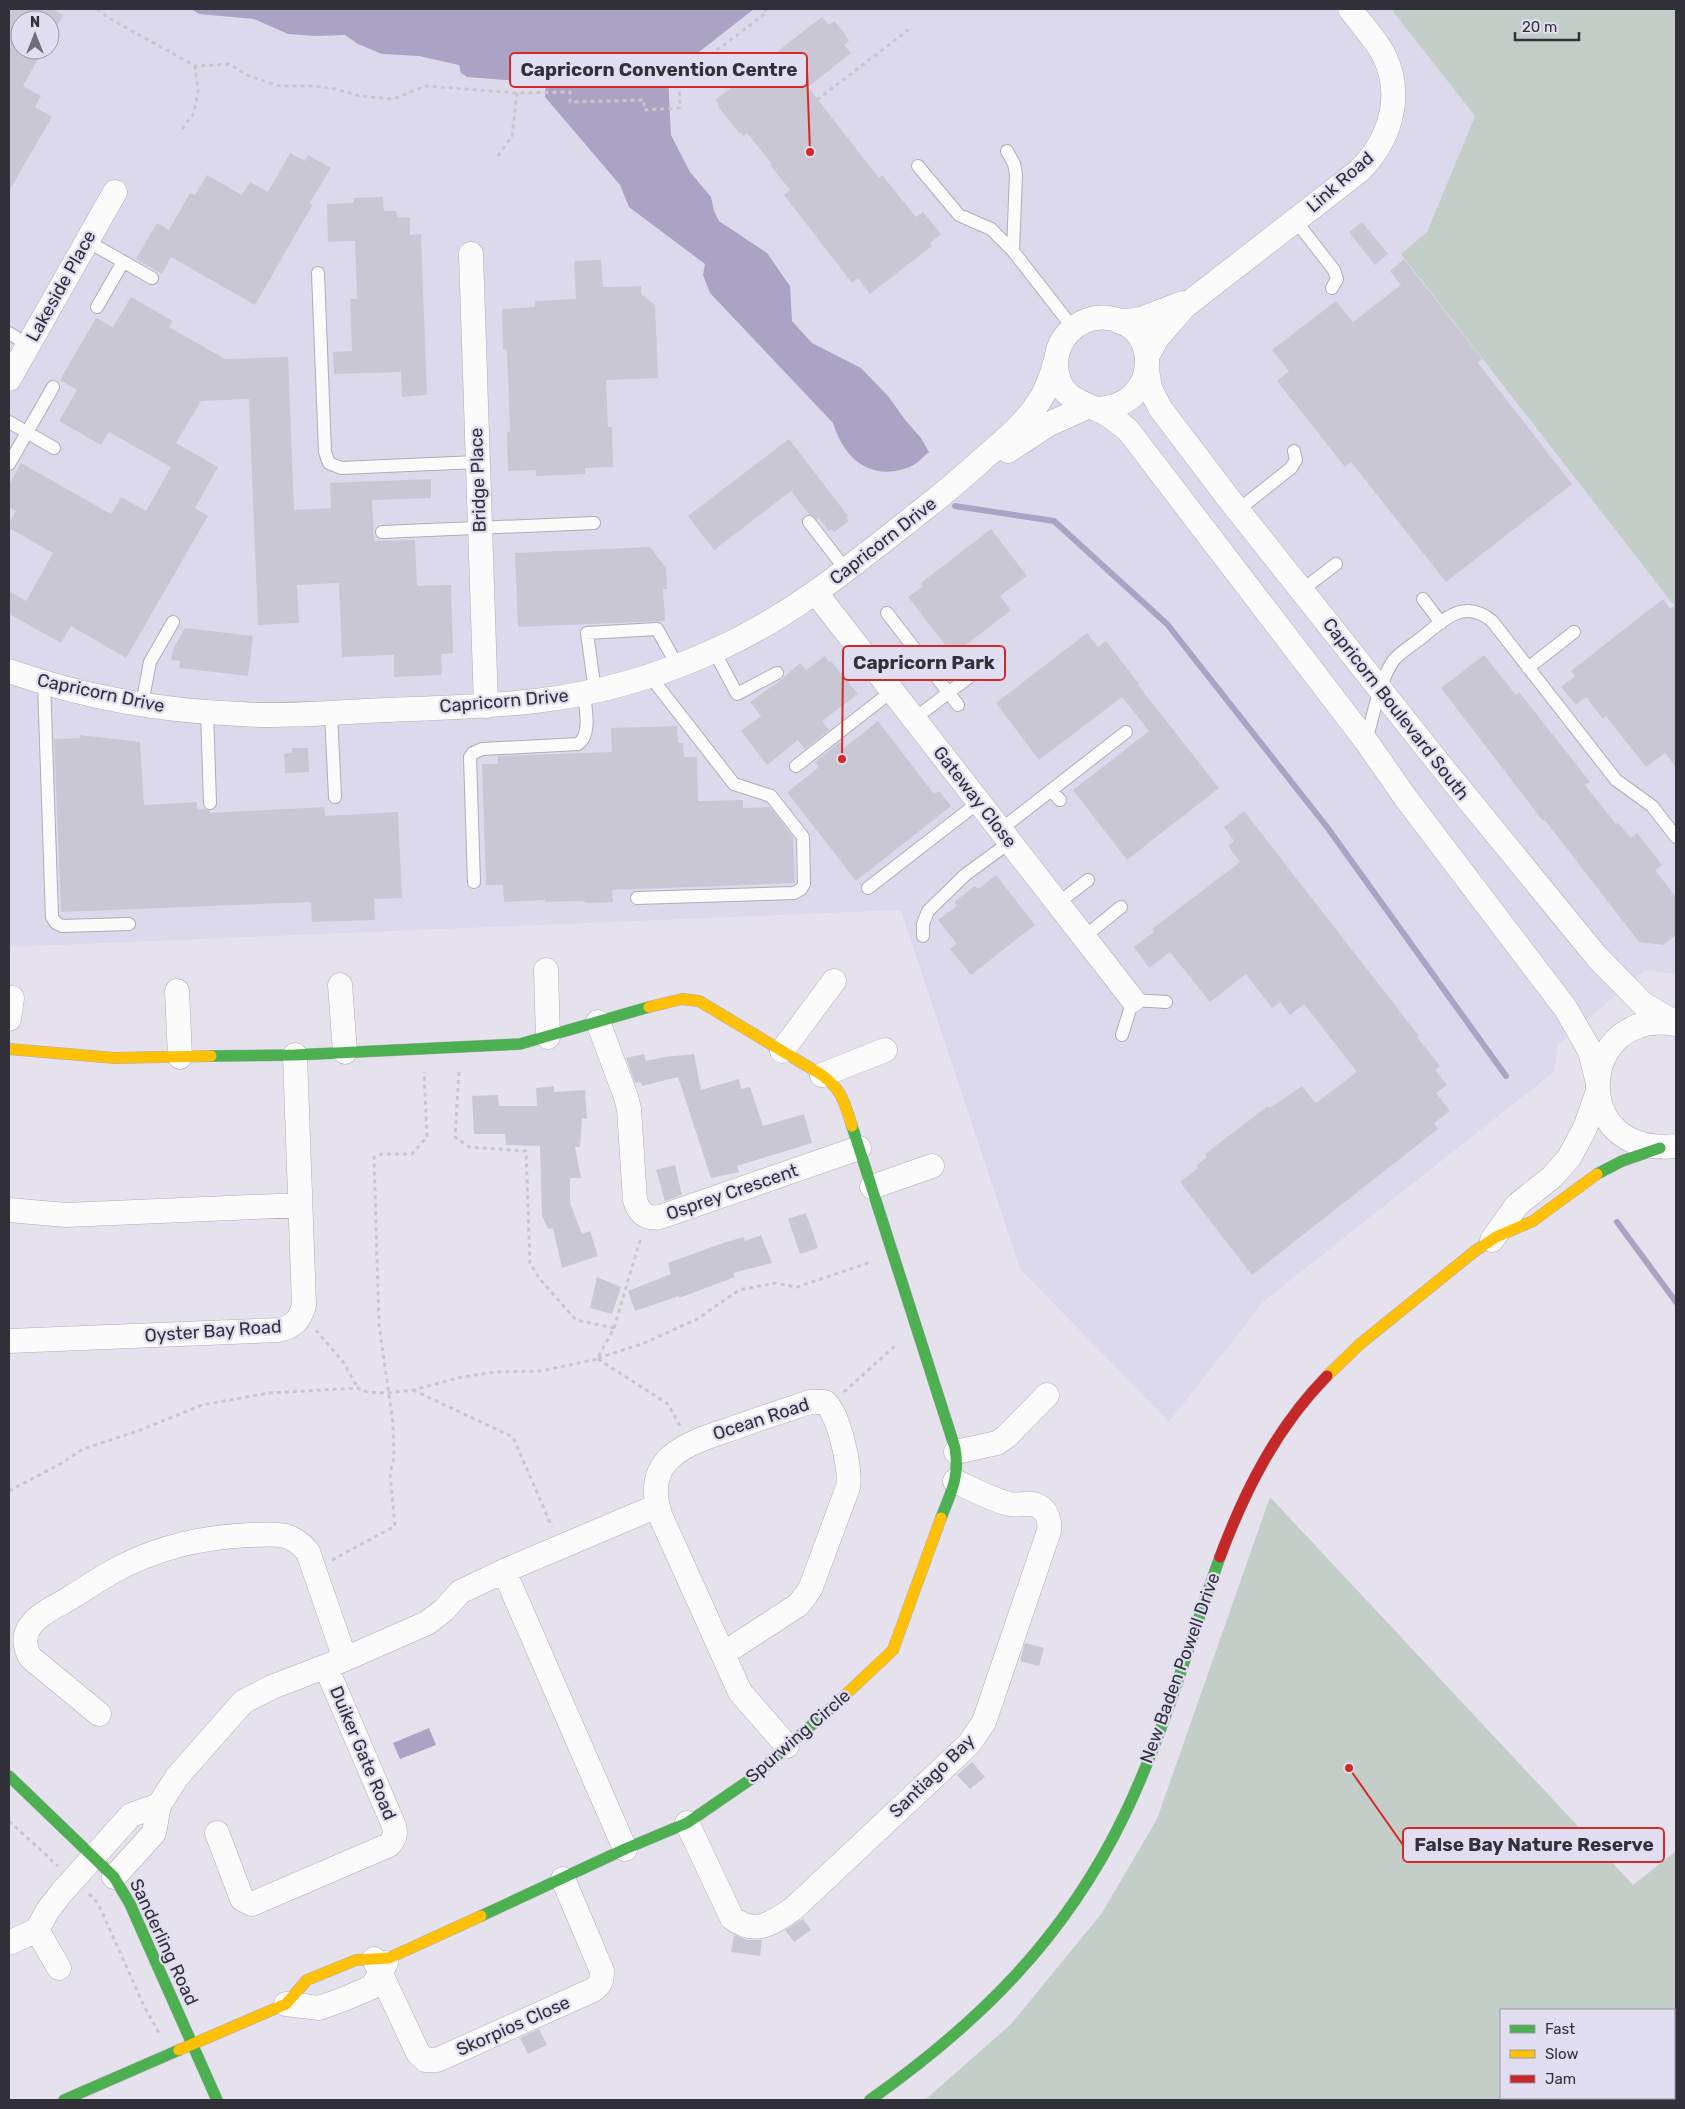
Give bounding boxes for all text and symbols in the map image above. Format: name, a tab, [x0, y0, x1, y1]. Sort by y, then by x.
north arrow	[10, 10, 60, 60]
scale bar	[1515, 10, 1579, 42]
text: N	[30, 14, 40, 31]
text: 20 m	[1522, 18, 1557, 36]
callout: Capricorn Convention Centre	[510, 53, 807, 87]
text: Capricorn Convention Centre	[520, 58, 798, 81]
street label: Link Road	[1302, 147, 1378, 217]
street label: Lakeside Place	[21, 227, 101, 345]
street label: Bridge Place	[465, 427, 491, 533]
street label: Capricorn Drive	[825, 492, 941, 590]
street label: Capricorn Boulevard South	[1318, 613, 1474, 805]
callout: Capricorn Park	[843, 646, 1005, 680]
text: Capricorn Park	[853, 651, 995, 674]
street label: Capricorn Drive	[35, 669, 167, 717]
street label: Capricorn Drive	[438, 684, 570, 718]
street label: Gateway Close	[929, 742, 1021, 852]
street label: Osprey Crescent	[663, 1159, 801, 1225]
street label: Oyster Bay Road	[144, 1315, 282, 1347]
street label: Ocean Road	[710, 1393, 812, 1445]
street label: New Baden Powell Drive	[1135, 1570, 1225, 1766]
street label: Duiker Gate Road	[325, 1683, 401, 1823]
street label: Spurwing Circle	[741, 1684, 855, 1788]
street label: Santiago Bay	[885, 1730, 979, 1822]
callout: False Bay Nature Reserve	[1403, 1828, 1664, 1862]
text: False Bay Nature Reserve	[1414, 1833, 1654, 1856]
street label: Sanderling Road	[125, 1875, 203, 2009]
street label: Skorpios Close	[453, 1991, 573, 2061]
legend	[1500, 2009, 1675, 2099]
text: Fast	[1545, 2020, 1575, 2038]
text: Slow	[1545, 2045, 1578, 2063]
text: Jam	[1545, 2070, 1576, 2088]

